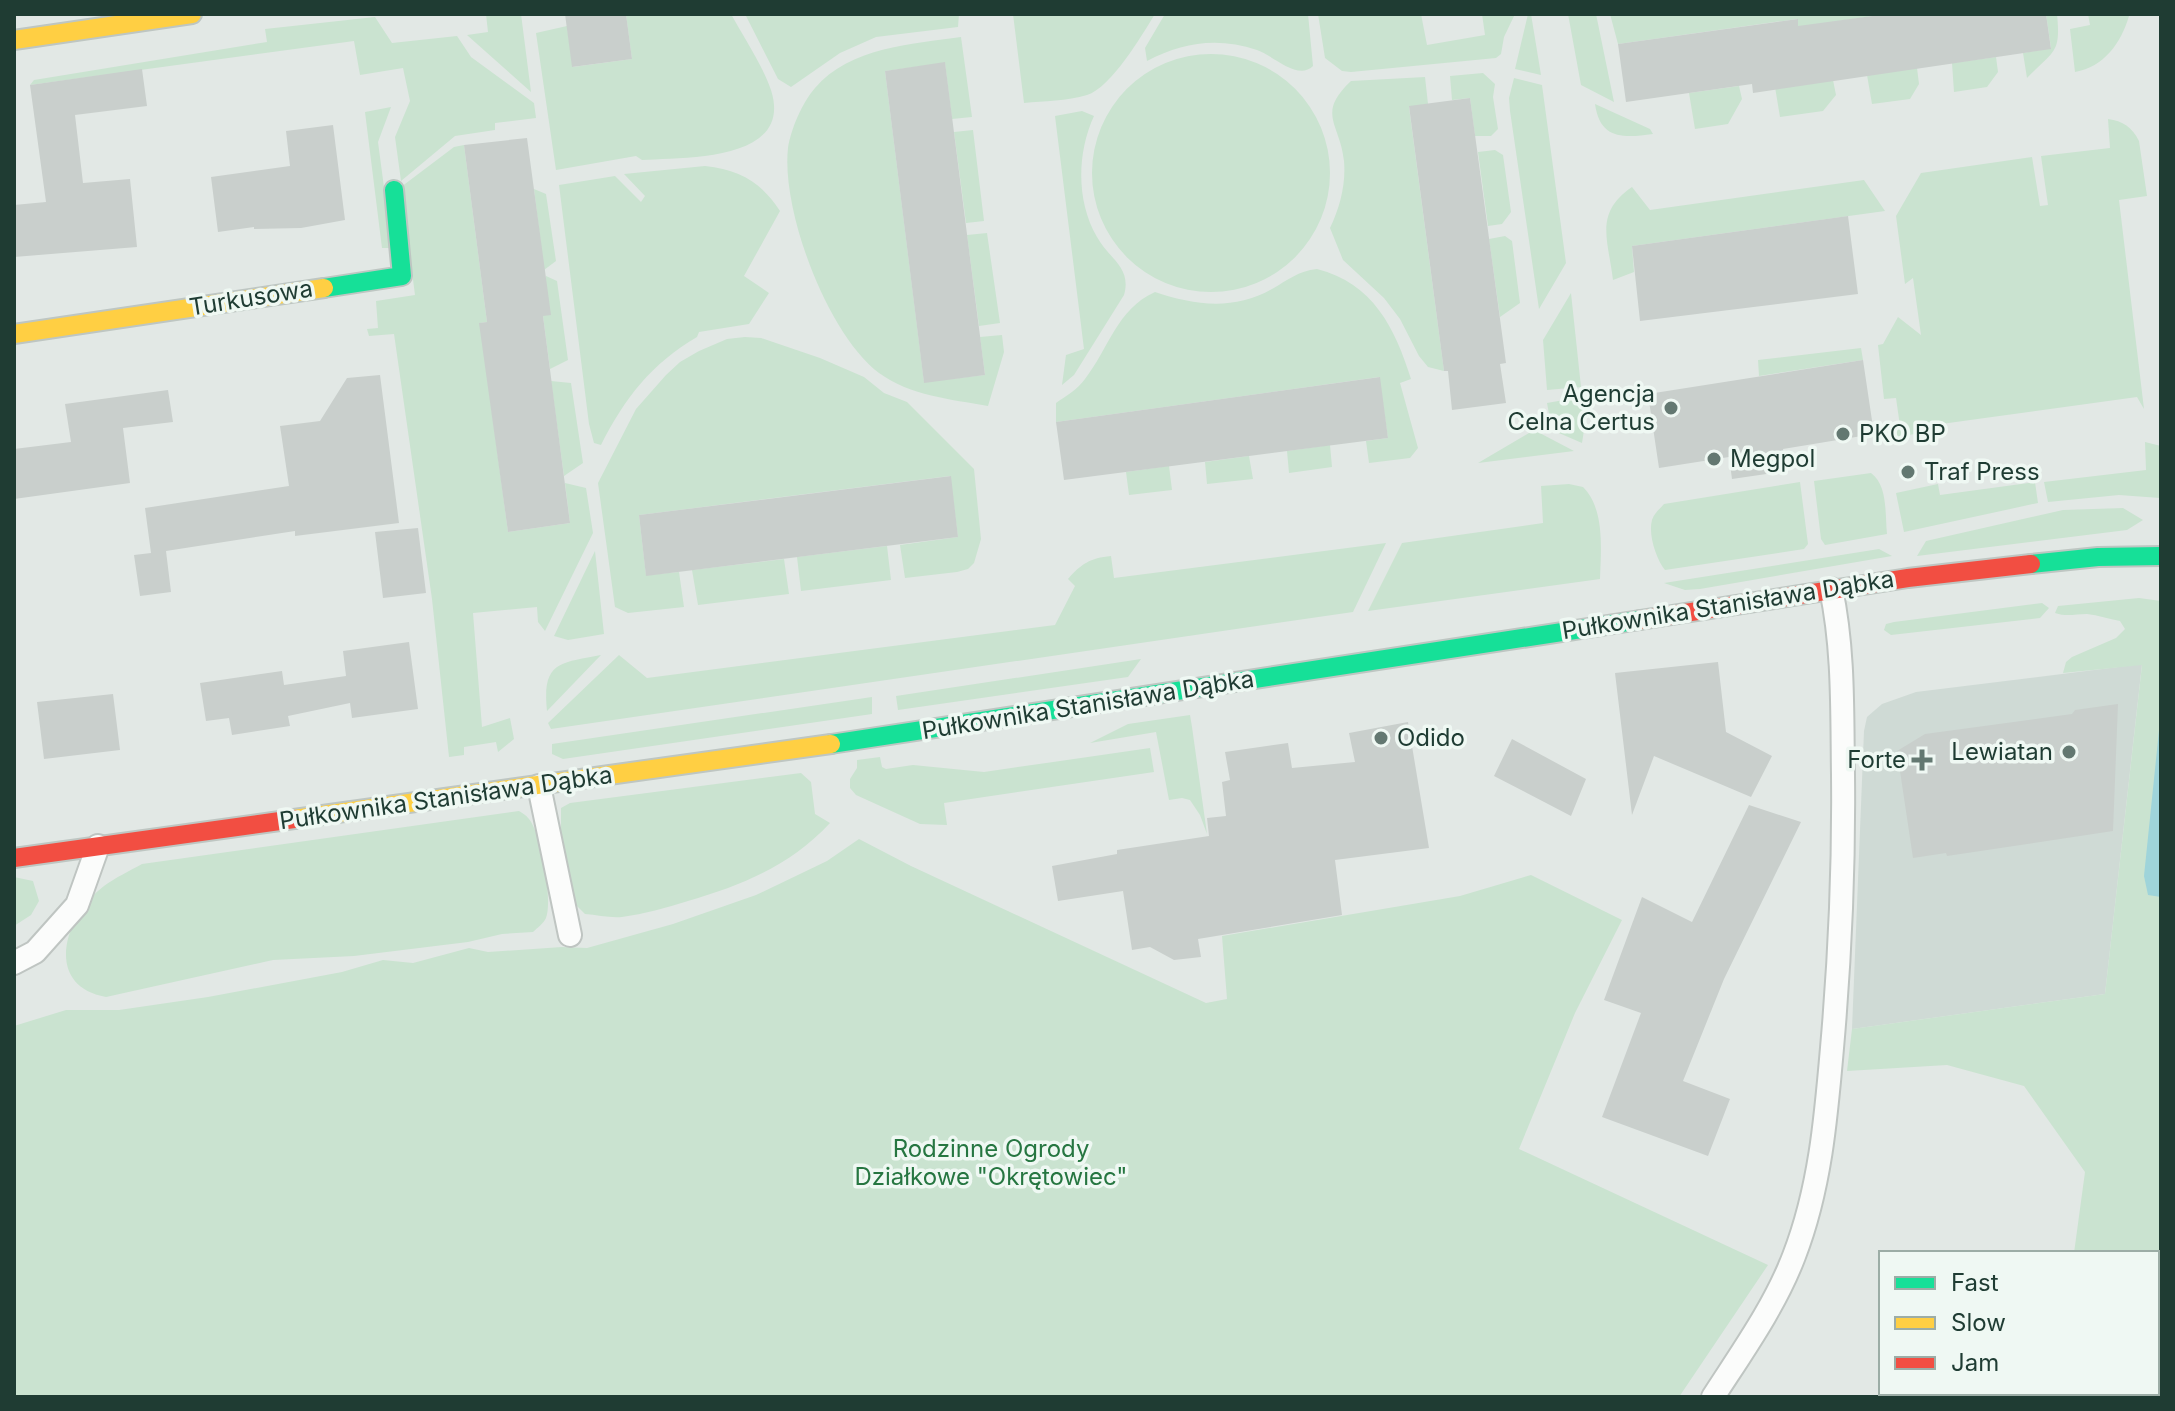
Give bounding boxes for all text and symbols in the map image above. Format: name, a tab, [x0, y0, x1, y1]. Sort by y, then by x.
street label: Turkusowa	[187, 273, 315, 322]
place label: Agencja Celna Certus	[1508, 379, 1655, 436]
marker: Agencja Celna Certus	[1662, 399, 1680, 417]
place label: PKO BP	[1859, 419, 1946, 448]
marker: PKO BP	[1834, 425, 1852, 443]
place label: Megpol	[1730, 444, 1815, 473]
marker: Megpol	[1705, 450, 1723, 468]
place label: Traf Press	[1924, 457, 2040, 486]
marker: Traf Press	[1899, 463, 1917, 481]
street label: Pułkownika Stanisława Dąbka	[1560, 564, 1896, 645]
street label: Pułkownika Stanisława Dąbka	[920, 664, 1256, 745]
place label: Odido	[1397, 723, 1465, 752]
marker: Odido	[1372, 729, 1390, 747]
place label: Lewiatan	[1951, 737, 2053, 766]
marker: Lewiatan	[2060, 743, 2078, 761]
place label: Forte	[1847, 745, 1906, 774]
marker: Forte	[1913, 751, 1931, 769]
street label: Pułkownika Stanisława Dąbka	[278, 760, 614, 835]
park label: Rodzinne Ogrody Działkowe "Okrętowiec"	[854, 1134, 1128, 1191]
legend	[1879, 1251, 2159, 1395]
text: Fast	[1951, 1268, 1999, 1297]
text: Slow	[1951, 1308, 2006, 1337]
text: Jam	[1951, 1348, 1999, 1377]

